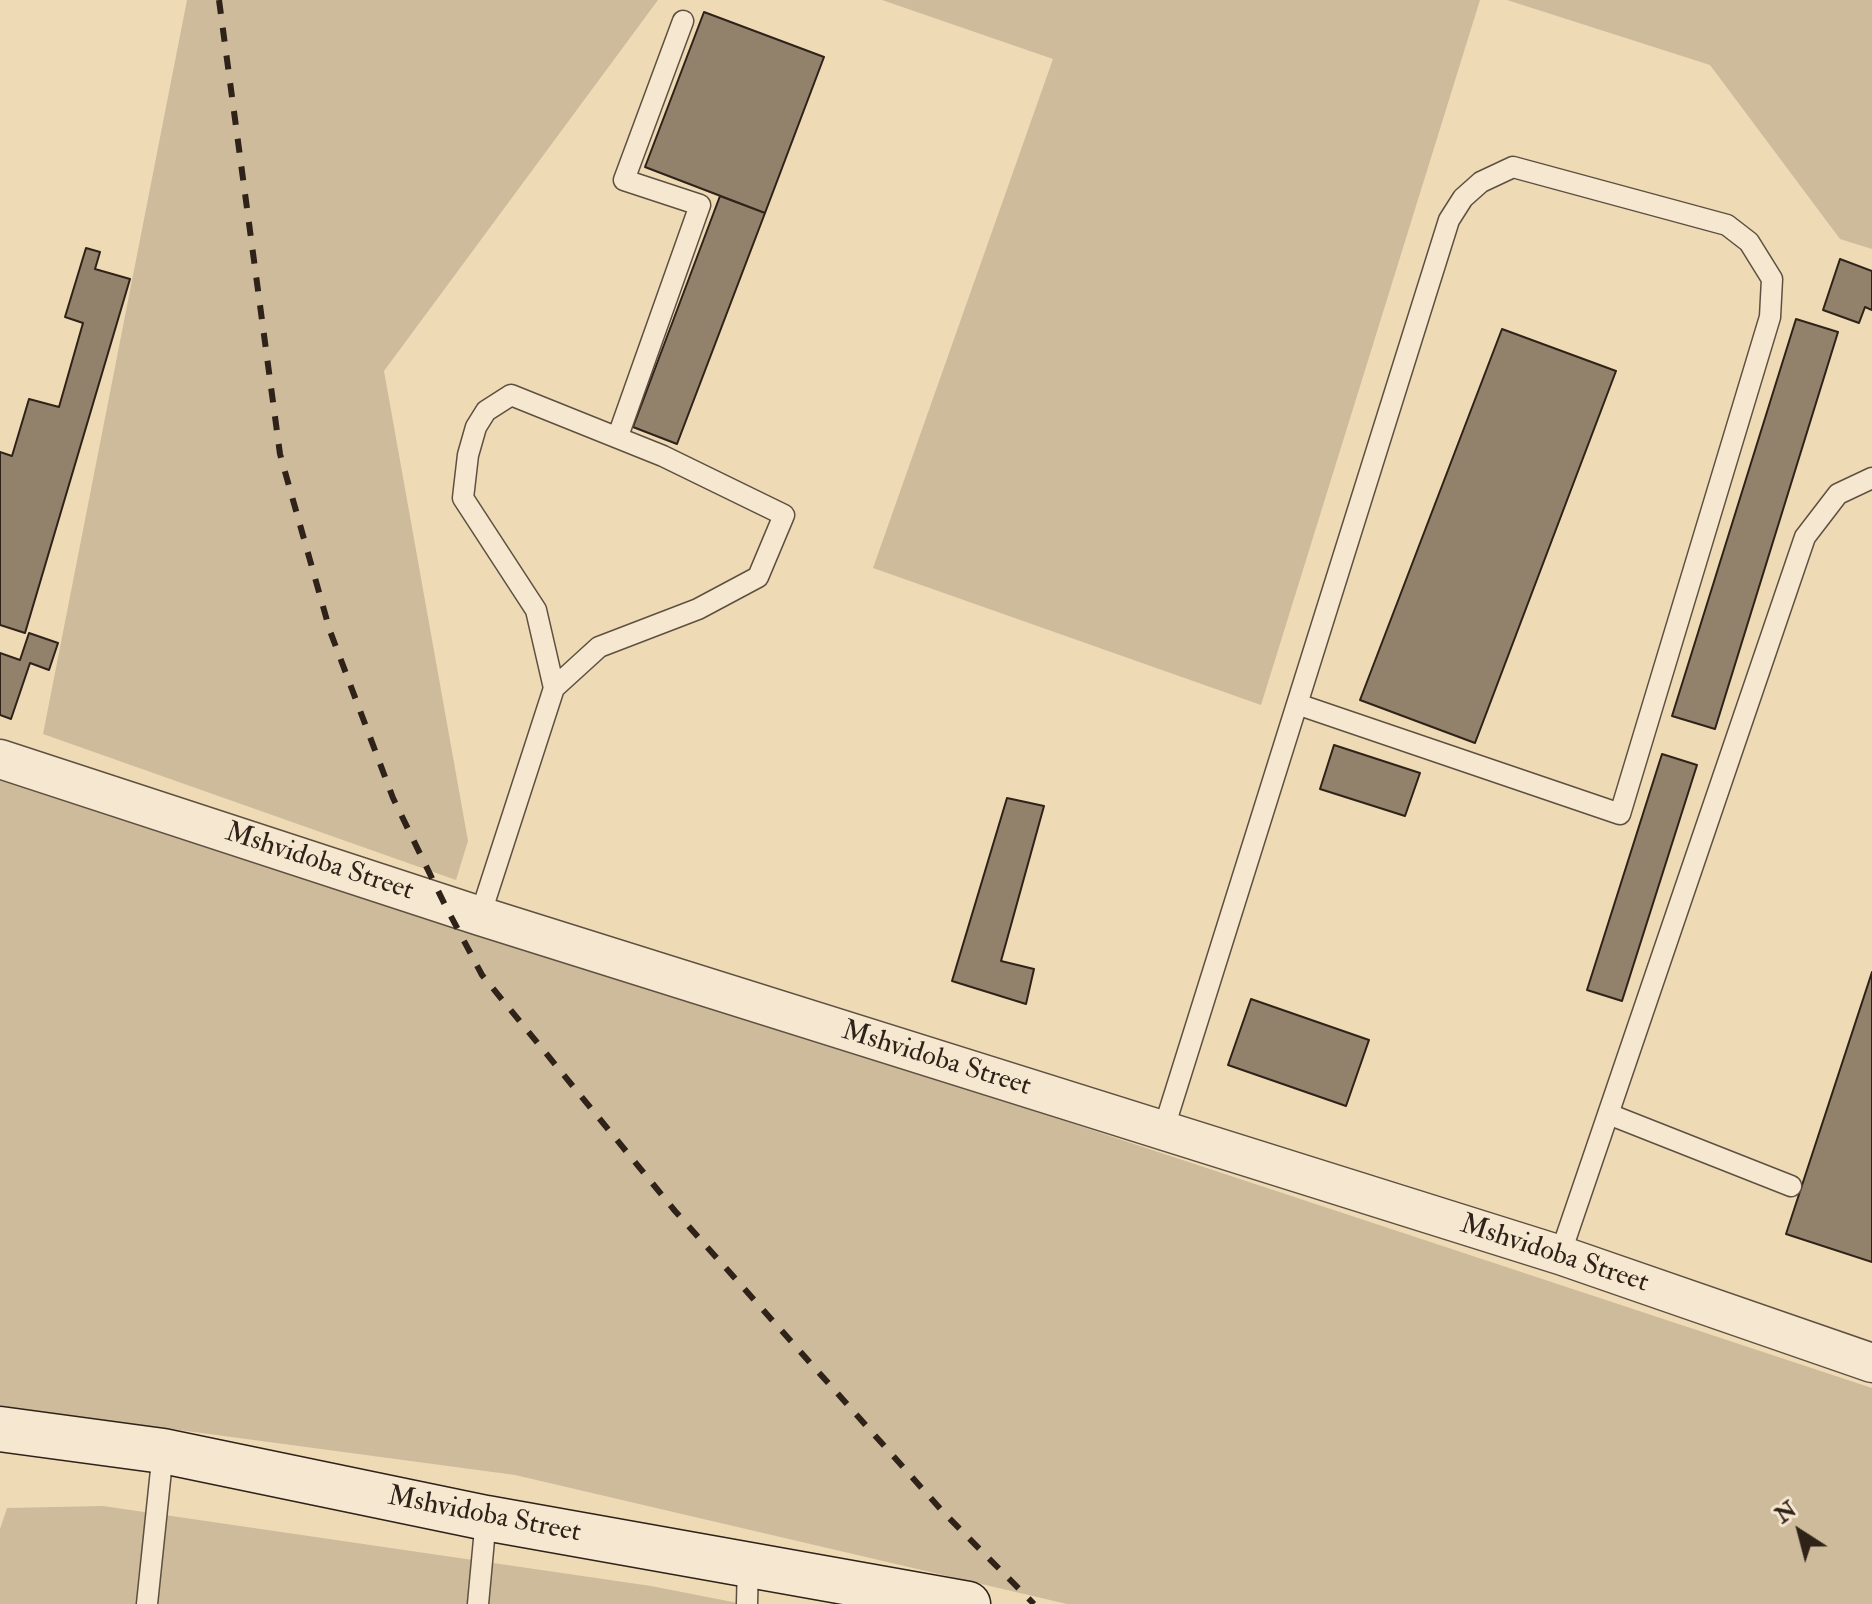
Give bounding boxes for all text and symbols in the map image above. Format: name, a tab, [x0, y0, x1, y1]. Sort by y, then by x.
street label: Mshvidoba Street	[221, 817, 417, 909]
street label: Mshvidoba Street	[837, 1015, 1035, 1105]
street label: Mshvidoba Street	[1456, 1209, 1652, 1301]
street label: Mshvidoba Street	[385, 1481, 583, 1551]
north arrow	[1760, 1492, 1840, 1572]
text: N	[1770, 1495, 1802, 1530]

